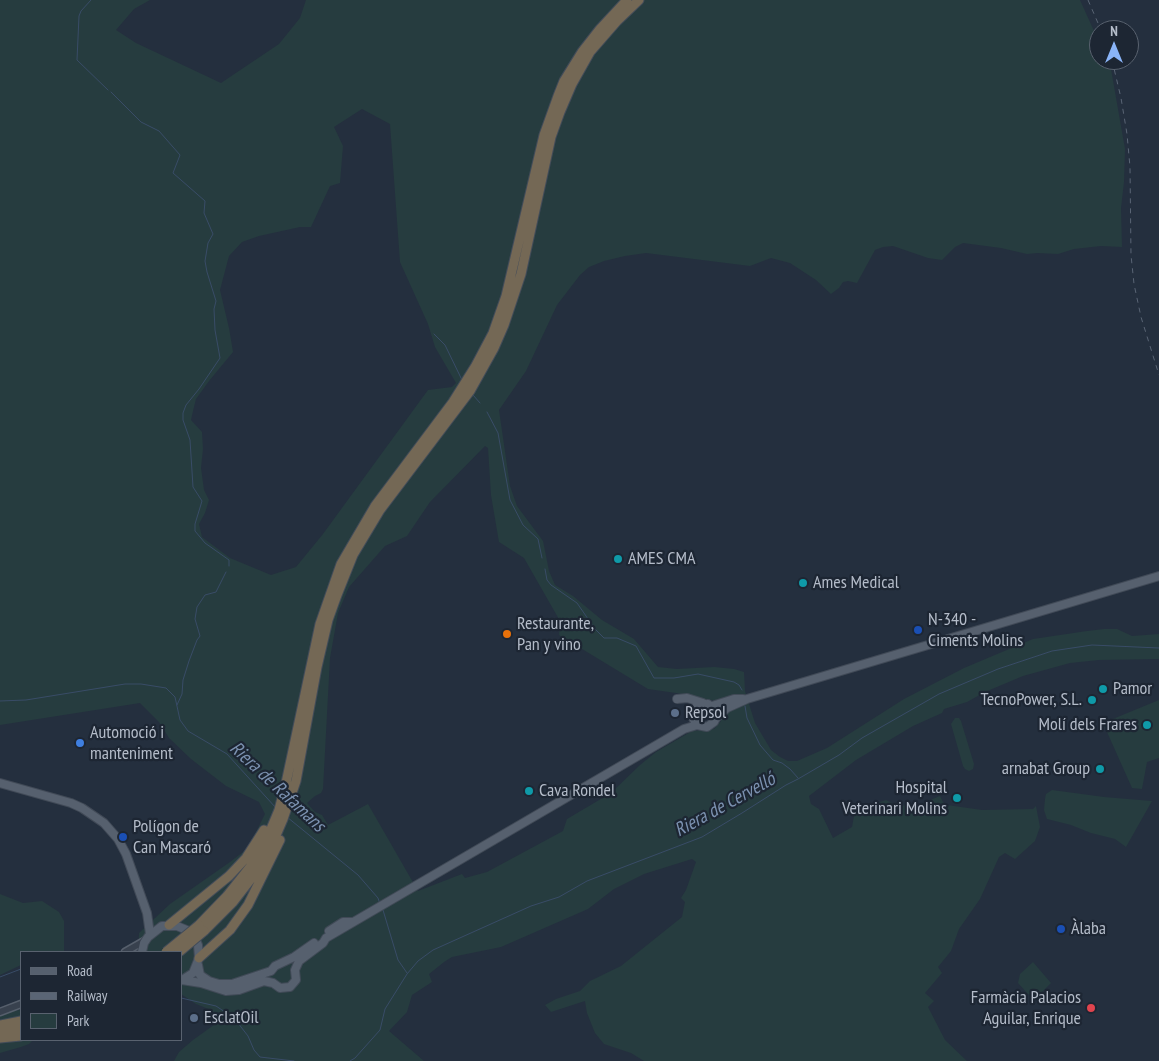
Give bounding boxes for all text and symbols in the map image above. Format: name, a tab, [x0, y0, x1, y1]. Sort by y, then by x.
north arrow	[1089, 20, 1139, 70]
text: N	[1110, 22, 1118, 40]
place label: AMES CMA	[628, 548, 695, 570]
marker: AMES CMA	[612, 553, 624, 565]
place label: Ames Medical	[813, 572, 899, 594]
marker: Ames Medical	[797, 577, 809, 589]
place label: N-340 - Ciments Molins	[928, 609, 1023, 652]
place label: Restaurante, Pan y vino	[517, 613, 594, 656]
marker: N-340 - Ciments Molins	[912, 624, 924, 636]
marker: Restaurante, Pan y vino	[501, 628, 513, 640]
place label: Pamor	[1113, 678, 1152, 700]
marker: Pamor	[1097, 683, 1109, 695]
place label: TecnoPower, S.L.	[981, 689, 1082, 711]
marker: TecnoPower, S.L.	[1086, 694, 1098, 706]
place label: Repsol	[685, 702, 726, 724]
marker: Repsol	[669, 707, 681, 719]
place label: Molí dels Frares	[1039, 714, 1137, 736]
marker: Molí dels Frares	[1141, 719, 1153, 731]
place label: Automoció i manteniment	[90, 722, 173, 764]
marker: Automoció i manteniment	[74, 737, 86, 749]
water label: Riera de Rafamans	[225, 737, 329, 837]
place label: arnabat Group	[1002, 758, 1090, 780]
marker: arnabat Group	[1094, 763, 1106, 775]
water label: Riera de Cervelló	[671, 768, 779, 842]
place label: Hospital Veterinari Molins	[842, 777, 947, 820]
place label: Cava Rondel	[539, 780, 615, 802]
marker: Cava Rondel	[523, 785, 535, 797]
marker: Hospital Veterinari Molins	[951, 792, 963, 804]
place label: Polígon de Can Mascaró	[133, 816, 211, 859]
marker: Polígon de Can Mascaró	[117, 831, 129, 843]
place label: Àlaba	[1071, 918, 1106, 940]
marker: Àlaba	[1055, 923, 1067, 935]
legend	[20, 951, 182, 1041]
text: Road	[67, 961, 93, 980]
text: Railway	[67, 986, 107, 1005]
place label: Farmàcia Palacios Aguilar, Enrique	[971, 987, 1081, 1030]
marker: Farmàcia Palacios Aguilar, Enrique	[1085, 1002, 1097, 1014]
place label: EsclatOil	[204, 1007, 259, 1029]
text: Park	[67, 1011, 89, 1030]
marker: EsclatOil	[188, 1012, 200, 1024]

